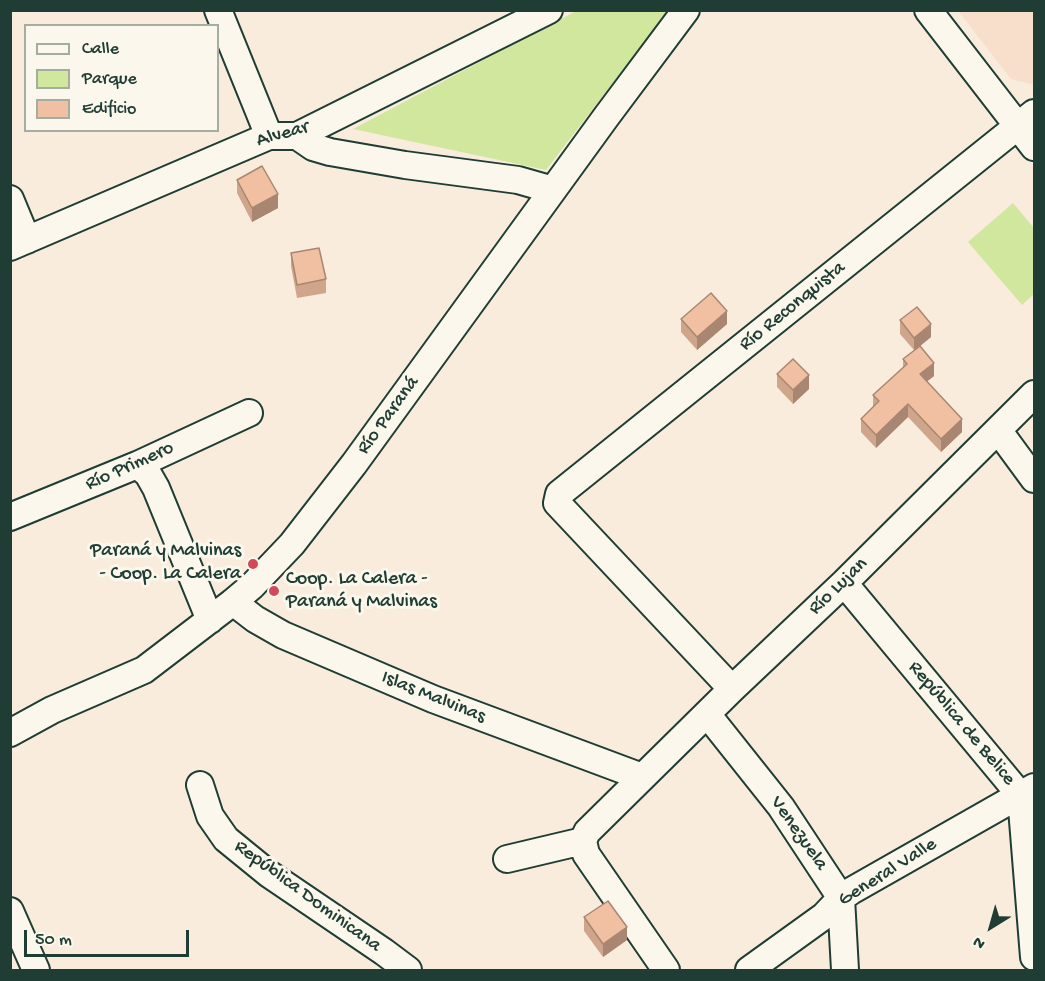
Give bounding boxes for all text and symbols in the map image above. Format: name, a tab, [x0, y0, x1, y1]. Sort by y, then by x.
legend	[24, 24, 219, 132]
text: Calle	[82, 39, 119, 60]
text: Parque	[82, 69, 137, 90]
text: Edificio	[82, 99, 136, 120]
street label: Alvear	[254, 116, 312, 154]
street label: Río Reconquista	[735, 257, 851, 357]
street label: Río Paraná	[353, 372, 425, 460]
street label: Río Primero	[82, 437, 178, 497]
place label: Paraná y Malvinas - Coop. La Calera	[90, 540, 241, 587]
street label: Río Lujan	[804, 553, 874, 621]
marker: Paraná y Malvinas - Coop. La Calera	[246, 557, 260, 571]
place label: Coop. La Calera - Paraná y Malvinas	[286, 568, 437, 615]
marker: Coop. La Calera - Paraná y Malvinas	[267, 584, 281, 598]
street label: República de Belice	[902, 657, 1020, 791]
street label: Islas Malvinas	[377, 666, 489, 730]
street label: Venezuela	[764, 792, 832, 876]
street label: General Valle	[834, 833, 942, 913]
street label: República Dominicana	[229, 835, 385, 959]
north arrow	[961, 897, 1021, 957]
scale bar	[27, 918, 192, 956]
text: 50 m	[35, 930, 72, 951]
text: N	[970, 931, 990, 953]

